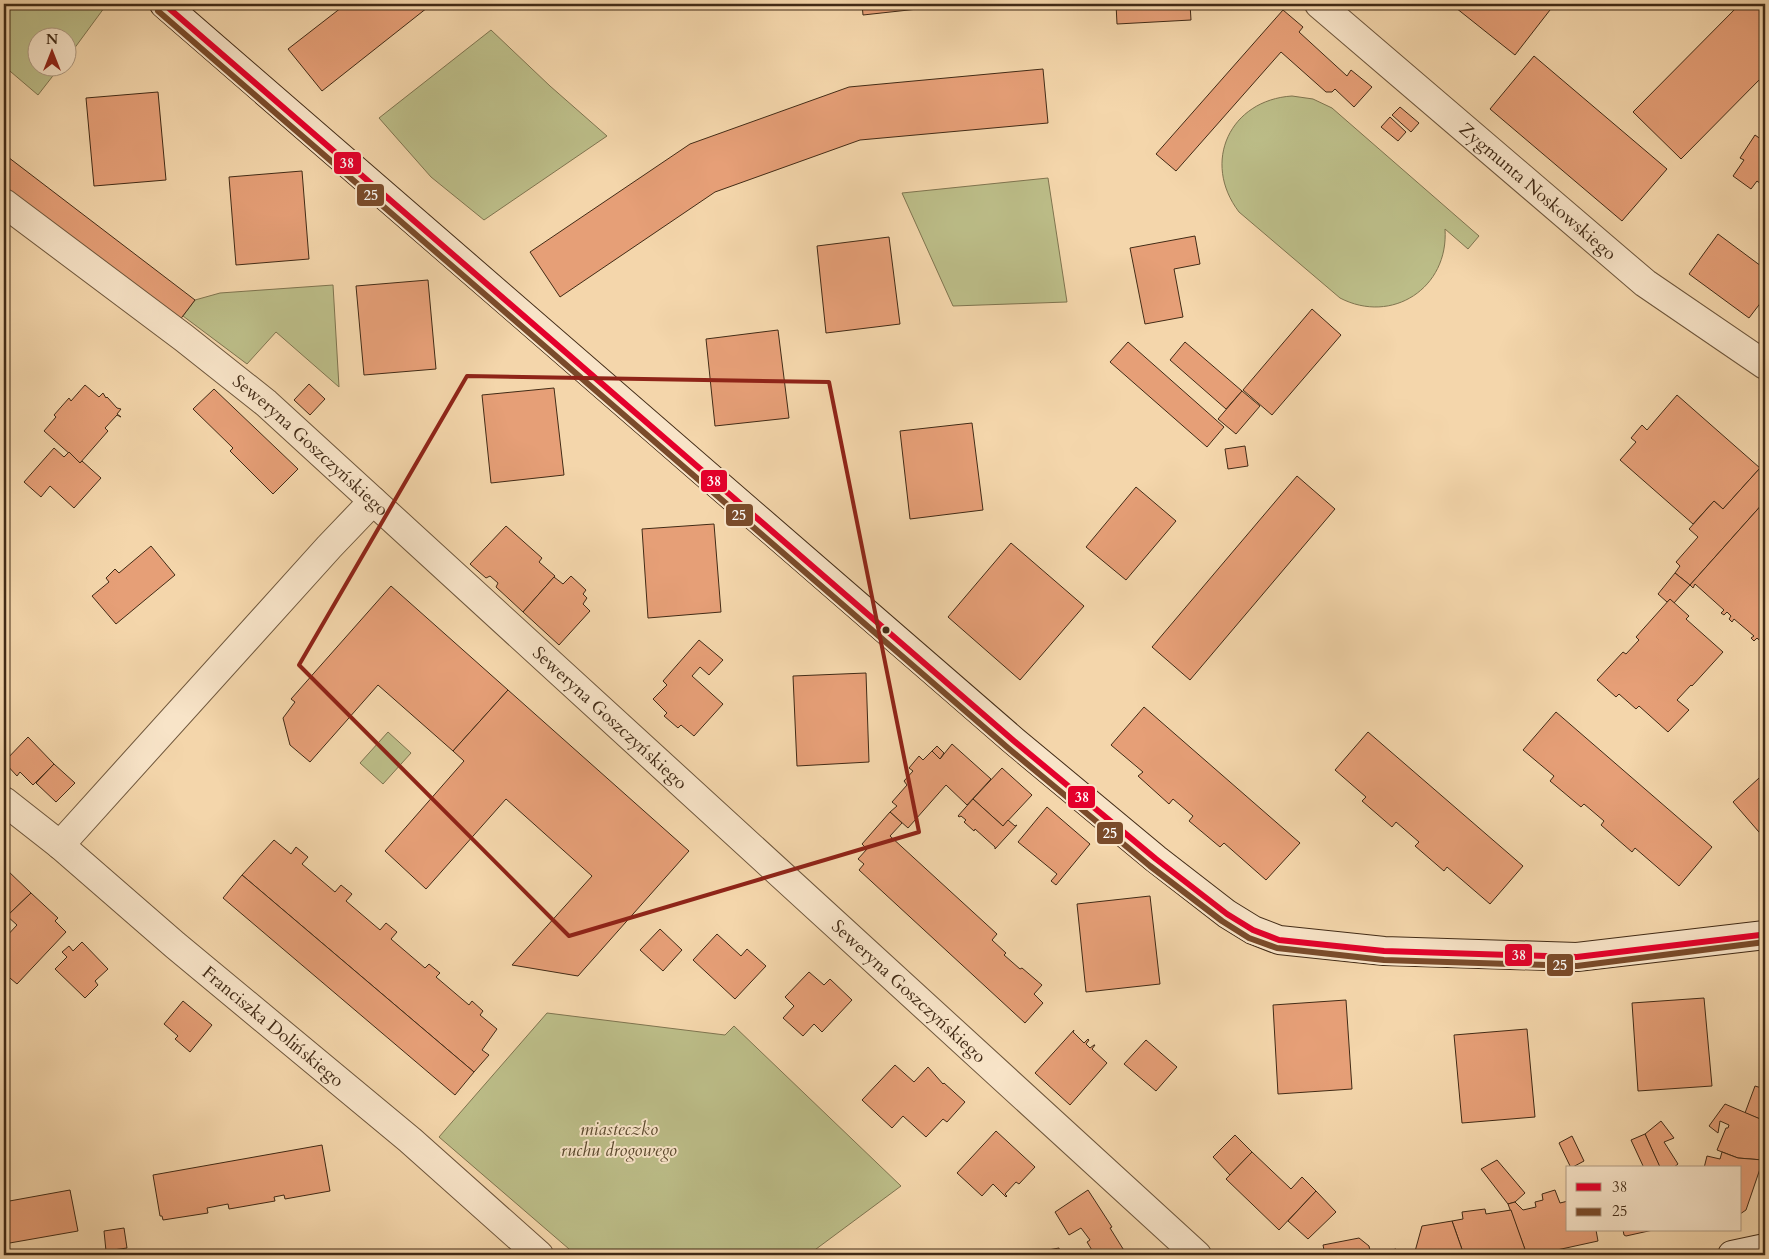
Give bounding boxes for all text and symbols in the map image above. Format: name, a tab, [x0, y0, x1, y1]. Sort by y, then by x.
north arrow	[28, 28, 78, 78]
text: N	[46, 30, 58, 49]
street label: Zygmunta Noskowskiego	[1453, 117, 1622, 266]
line badge: 38	[333, 151, 362, 175]
text: 38	[340, 154, 354, 173]
line badge: 25	[356, 183, 385, 207]
text: 25	[364, 186, 378, 205]
street label: Seweryna Goszczyńskiego	[227, 369, 394, 522]
line badge: 38	[700, 469, 728, 493]
text: 38	[707, 472, 721, 491]
line badge: 25	[725, 503, 754, 527]
text: 25	[732, 506, 746, 525]
unlabelled marker	[881, 625, 891, 635]
street label: Seweryna Goszczyńskiego	[527, 641, 693, 796]
line badge: 38	[1067, 785, 1096, 809]
text: 38	[1075, 788, 1089, 807]
line badge: 25	[1096, 821, 1124, 845]
text: 25	[1103, 824, 1117, 843]
street label: Seweryna Goszczyńskiego	[826, 914, 991, 1069]
line badge: 38	[1504, 943, 1533, 967]
text: 38	[1512, 946, 1526, 965]
line badge: 25	[1546, 953, 1574, 977]
text: 25	[1553, 956, 1567, 975]
street label: Franciszka Dolińskiego	[196, 960, 349, 1093]
park label: miasteczko ruchu drogowego	[561, 1117, 677, 1163]
legend	[1566, 1166, 1742, 1232]
text: 38	[1612, 1177, 1627, 1197]
text: 25	[1612, 1201, 1627, 1221]

